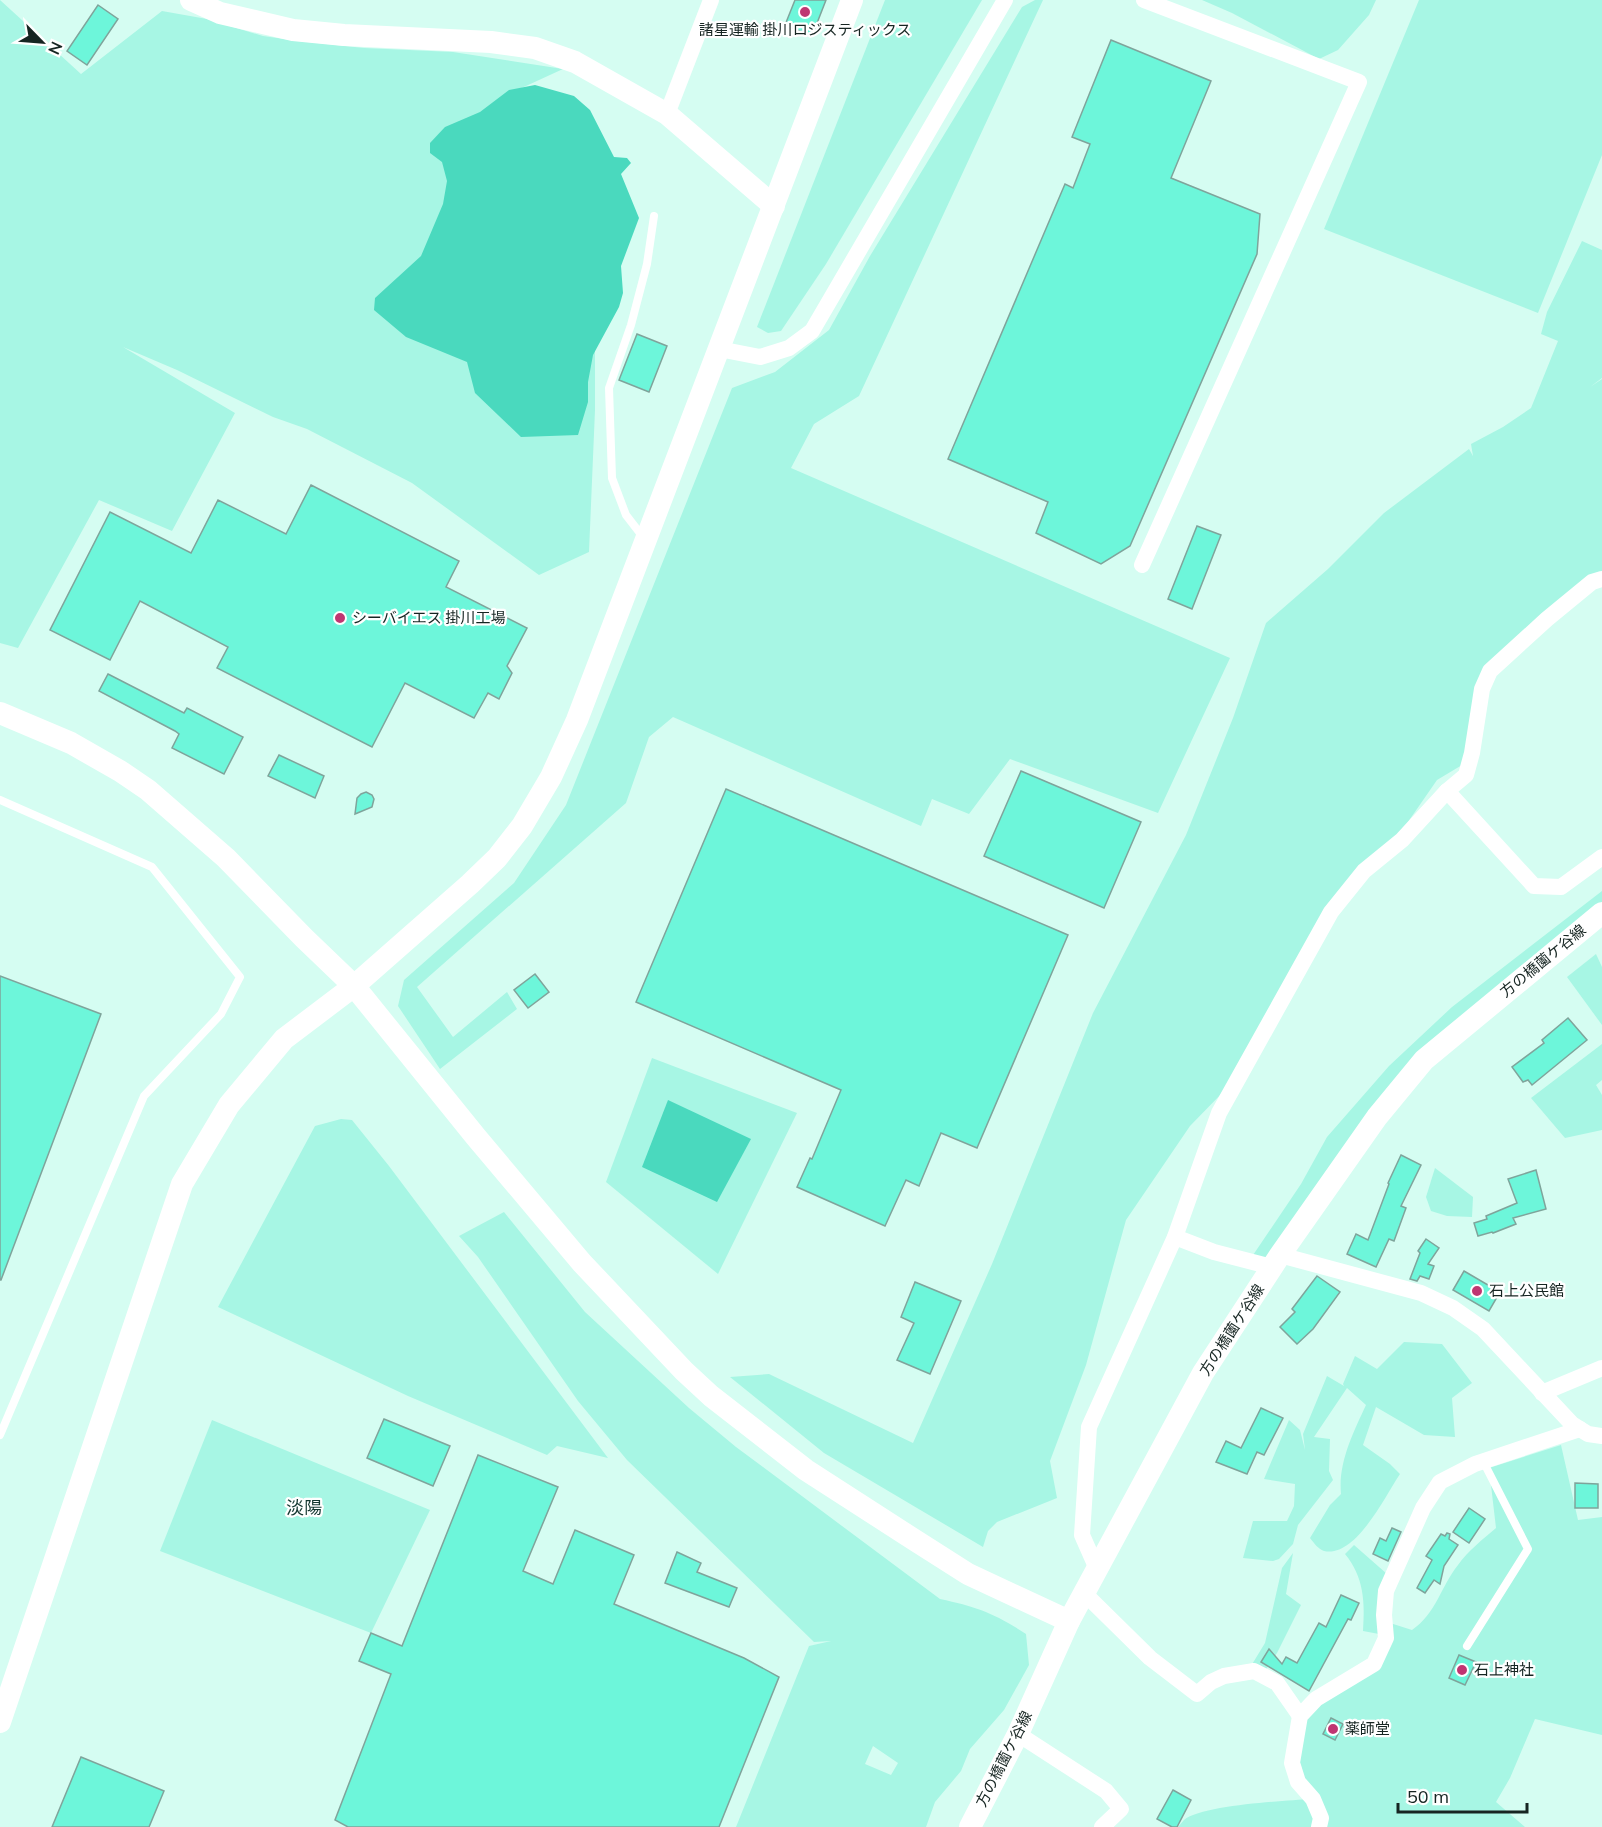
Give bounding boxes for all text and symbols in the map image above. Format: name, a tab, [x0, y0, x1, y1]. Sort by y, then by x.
marker: 諸星運輸 掛川ロジスティックス	[798, 5, 812, 19]
north arrow	[12, 12, 72, 72]
place label: 諸星運輸 掛川ロジスティックス	[699, 20, 911, 39]
text: N	[44, 39, 67, 58]
place label: シーバイエス 掛川工場	[352, 608, 506, 627]
marker: シーバイエス 掛川工場	[333, 611, 347, 625]
street label: 方の橋薗ケ谷線	[1496, 920, 1589, 1001]
street label: 方の橋薗ケ谷線	[1195, 1281, 1268, 1379]
place label: 石上公民館	[1489, 1281, 1564, 1300]
marker: 石上公民館	[1470, 1284, 1484, 1298]
district label: 淡陽	[286, 1496, 322, 1519]
place label: 石上神社	[1474, 1660, 1534, 1679]
marker: 石上神社	[1455, 1663, 1469, 1677]
street label: 方の橋薗ケ谷線	[971, 1708, 1036, 1810]
place label: 薬師堂	[1345, 1719, 1390, 1738]
marker: 薬師堂	[1326, 1722, 1340, 1736]
scale bar	[1398, 1776, 1527, 1814]
text: 50 m	[1407, 1785, 1449, 1808]

